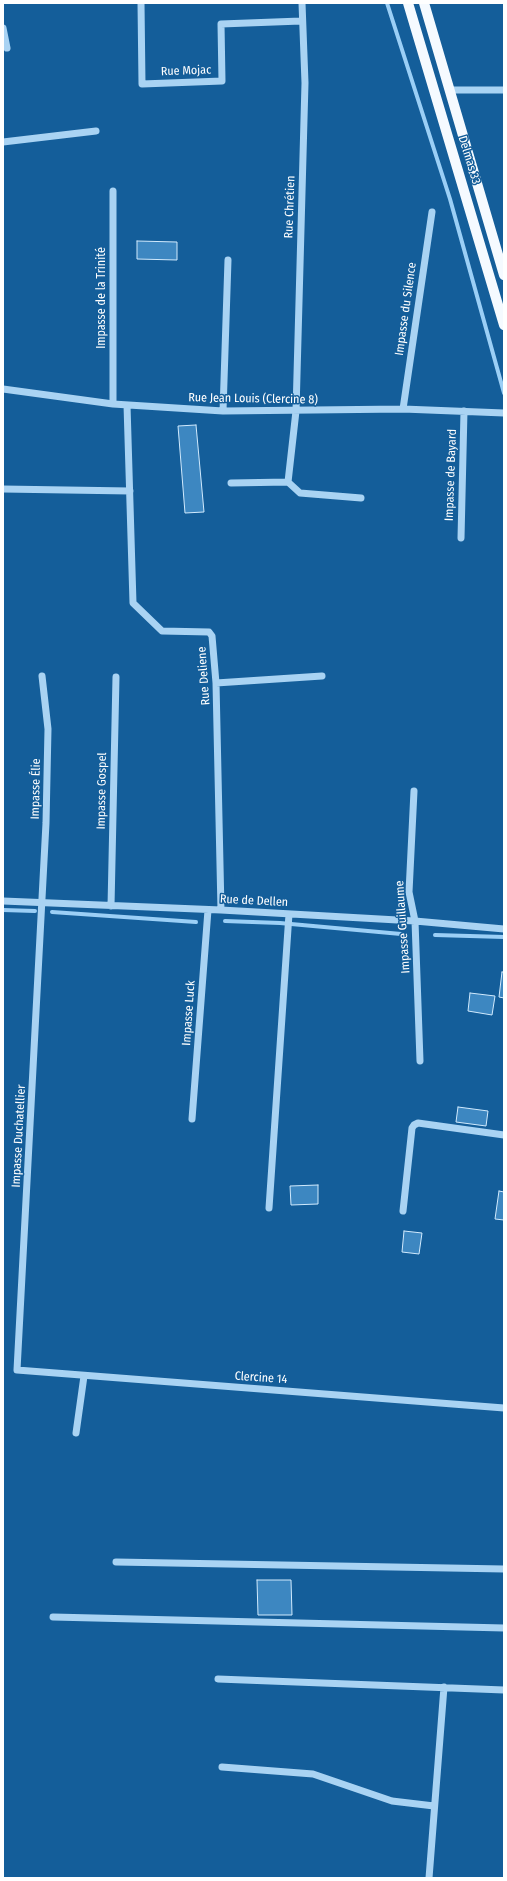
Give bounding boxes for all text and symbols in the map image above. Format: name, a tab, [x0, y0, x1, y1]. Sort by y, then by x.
street label: Rue Mojac	[161, 63, 211, 79]
street label: Delmas 33	[455, 134, 483, 186]
street label: Rue Chrétien	[282, 175, 298, 239]
street label: Impasse de la Trinité	[95, 247, 109, 349]
street label: Impasse du Silence	[392, 261, 420, 357]
street label: Rue Jean Louis (Clercine 8)	[188, 391, 318, 407]
street label: Impasse de Bayard	[442, 429, 460, 521]
street label: Rue Deliene	[195, 646, 213, 706]
street label: Impasse Gospel	[94, 752, 110, 830]
street label: Impasse Élie	[28, 758, 44, 820]
street label: Impasse Guillaume	[393, 880, 413, 974]
street label: Rue de Dellen	[220, 892, 288, 910]
street label: Impasse Luck	[180, 980, 198, 1046]
street label: Impasse Duchatellier	[9, 1084, 29, 1188]
street label: Clercine 14	[234, 1369, 288, 1387]

